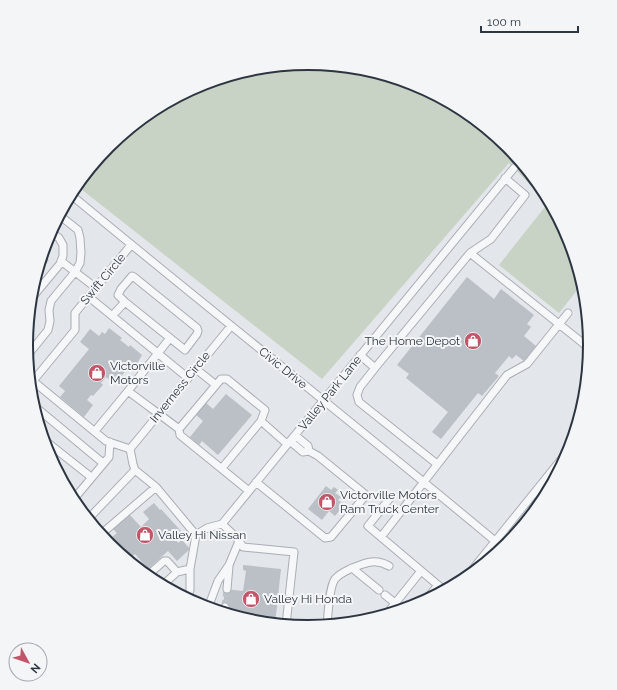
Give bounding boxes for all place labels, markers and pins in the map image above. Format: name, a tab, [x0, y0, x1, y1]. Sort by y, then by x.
shop icon: The Home Depot	[463, 331, 483, 351]
place label: The Home Depot	[364, 334, 460, 348]
place label: Victorville Motors	[110, 359, 165, 387]
shop icon: Victorville Motors	[87, 363, 107, 383]
place label: Victorville Motors Ram Truck Center	[340, 488, 440, 516]
shop icon: Victorville Motors Ram Truck Center	[317, 492, 337, 512]
shop icon: Valley Hi Nissan	[135, 525, 155, 545]
place label: Valley Hi Nissan	[158, 528, 246, 542]
shop icon: Valley Hi Honda	[241, 589, 261, 609]
place label: Valley Hi Honda	[264, 592, 352, 606]

